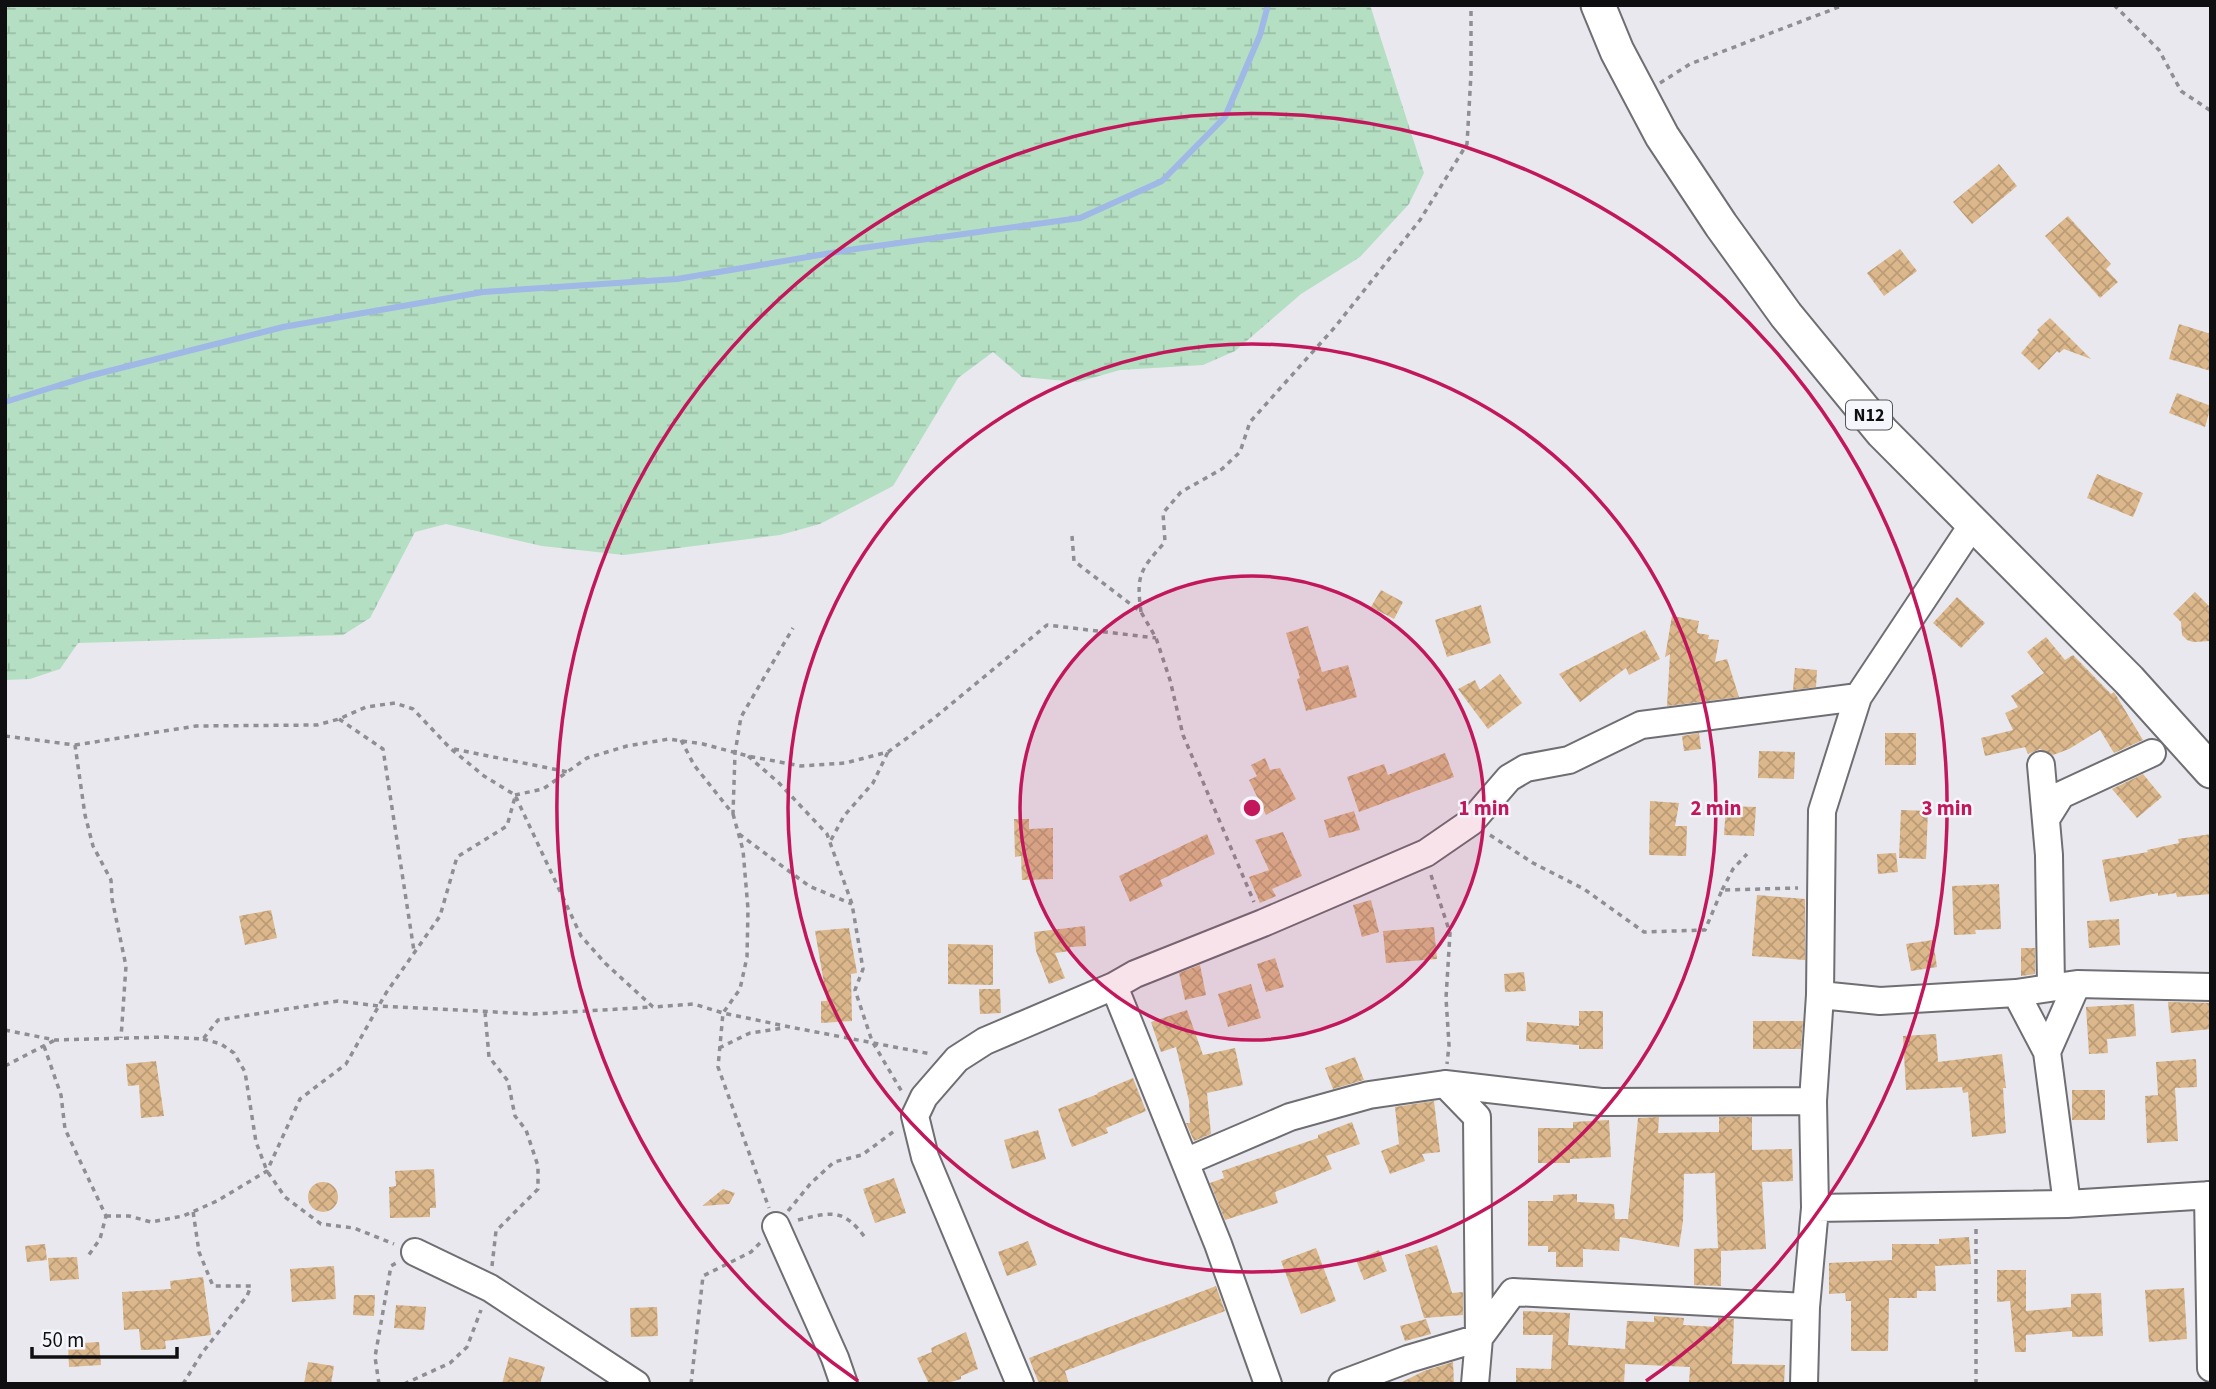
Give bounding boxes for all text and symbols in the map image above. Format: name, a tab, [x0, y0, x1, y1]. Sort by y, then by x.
road number: N12	[1846, 400, 1892, 430]
text: 1 min	[1458, 793, 1510, 823]
text: 2 min	[1690, 793, 1742, 823]
text: 3 min	[1921, 793, 1973, 823]
centre of rings	[1240, 796, 1264, 820]
scale bar	[32, 1316, 177, 1360]
text: 50 m	[42, 1325, 84, 1355]

